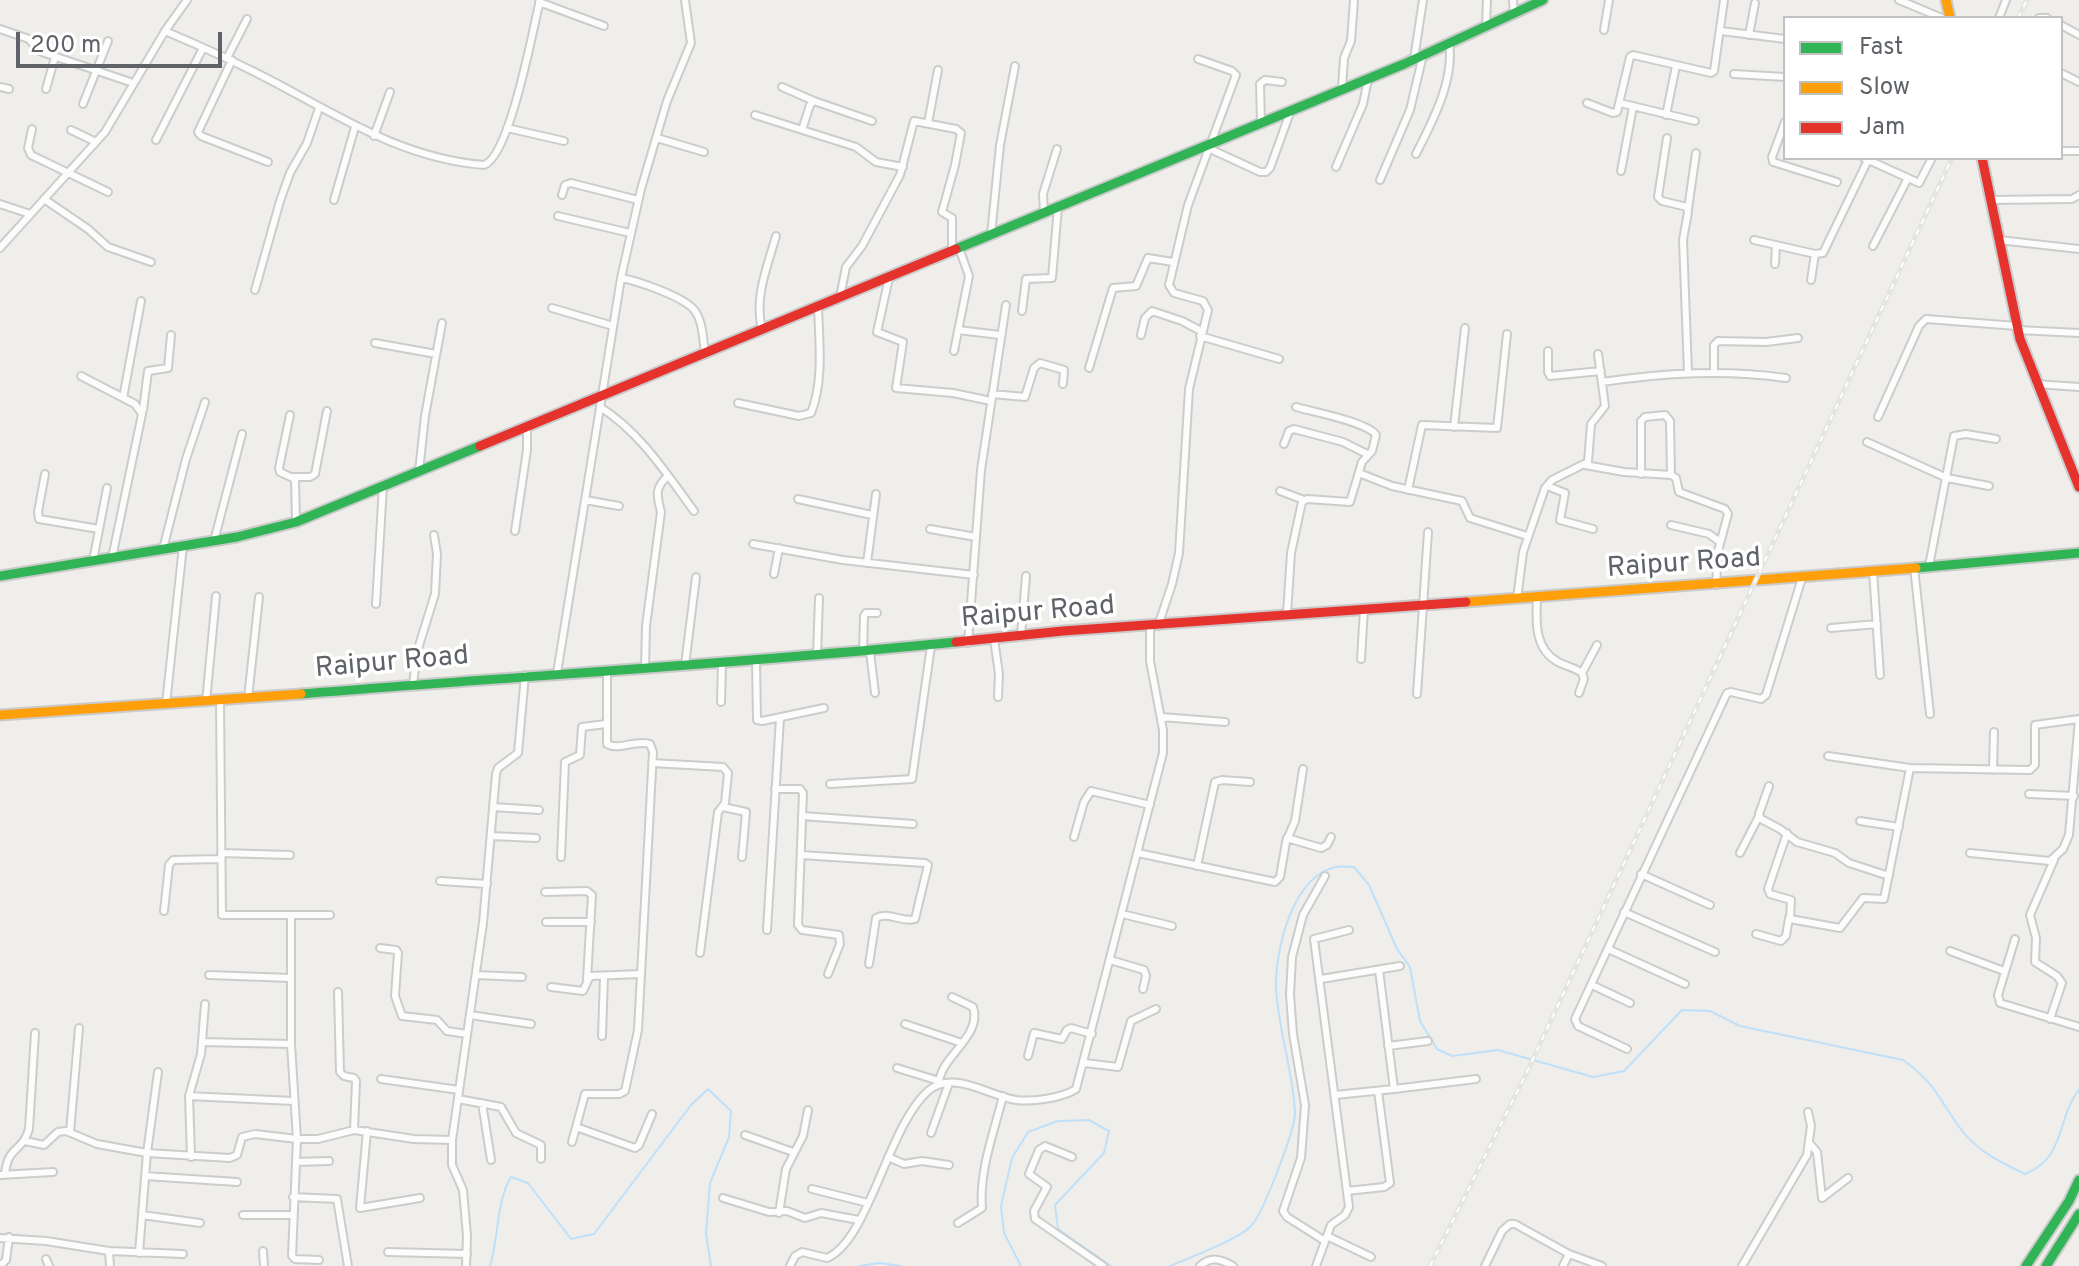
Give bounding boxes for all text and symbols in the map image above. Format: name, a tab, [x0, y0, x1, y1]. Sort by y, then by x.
scale bar	[20, 16, 226, 66]
legend	[1783, 16, 2063, 160]
text: 200 m	[30, 31, 101, 61]
text: Fast	[1859, 33, 1903, 63]
text: Slow	[1859, 73, 1910, 103]
text: Jam	[1859, 113, 1905, 143]
street label: Raipur Road	[1606, 543, 1762, 587]
street label: Raipur Road	[960, 591, 1116, 637]
street label: Raipur Road	[314, 641, 470, 687]

